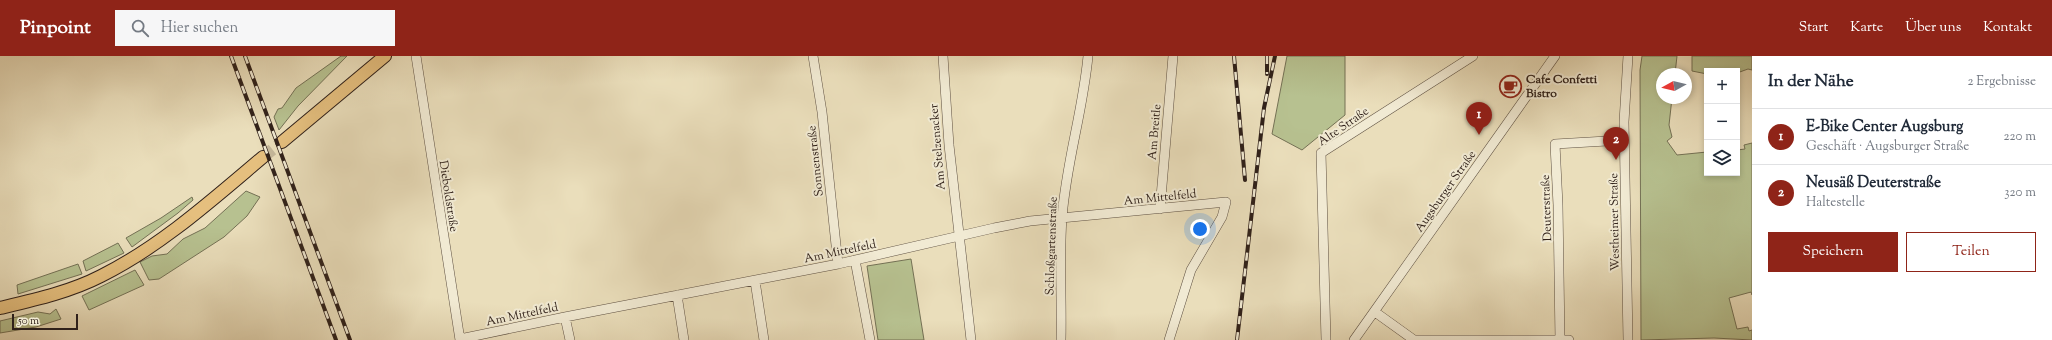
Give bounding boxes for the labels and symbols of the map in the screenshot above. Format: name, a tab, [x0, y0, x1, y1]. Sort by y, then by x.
north arrow	[1656, 68, 1692, 104]
place label: Cafe Confetti Bistro	[1525, 71, 1598, 103]
cafe icon: Cafe Confetti Bistro	[1497, 73, 1523, 99]
street label: Am Stelzenacker	[925, 102, 951, 191]
street label: Alte Straße	[1314, 102, 1373, 151]
pin: 1	[1466, 102, 1492, 135]
street label: Am Breitle	[1144, 103, 1166, 161]
street label: Sonnenstraße	[803, 124, 829, 197]
pin: 2	[1603, 127, 1629, 160]
street label: Augsburger Straße	[1411, 147, 1481, 236]
street label: Dieboldstraße	[433, 159, 463, 234]
street label: Westheimer Straße	[1605, 172, 1625, 271]
street label: Deuterstraße	[1537, 174, 1557, 242]
street label: Am Mittelfeld	[1123, 185, 1198, 211]
street label: Schloßgartenstraße	[1041, 196, 1063, 296]
your location	[1190, 219, 1210, 239]
street label: Am Mittelfeld	[803, 236, 878, 268]
street label: Am Mittelfeld	[485, 299, 560, 331]
scale bar	[12, 312, 78, 331]

